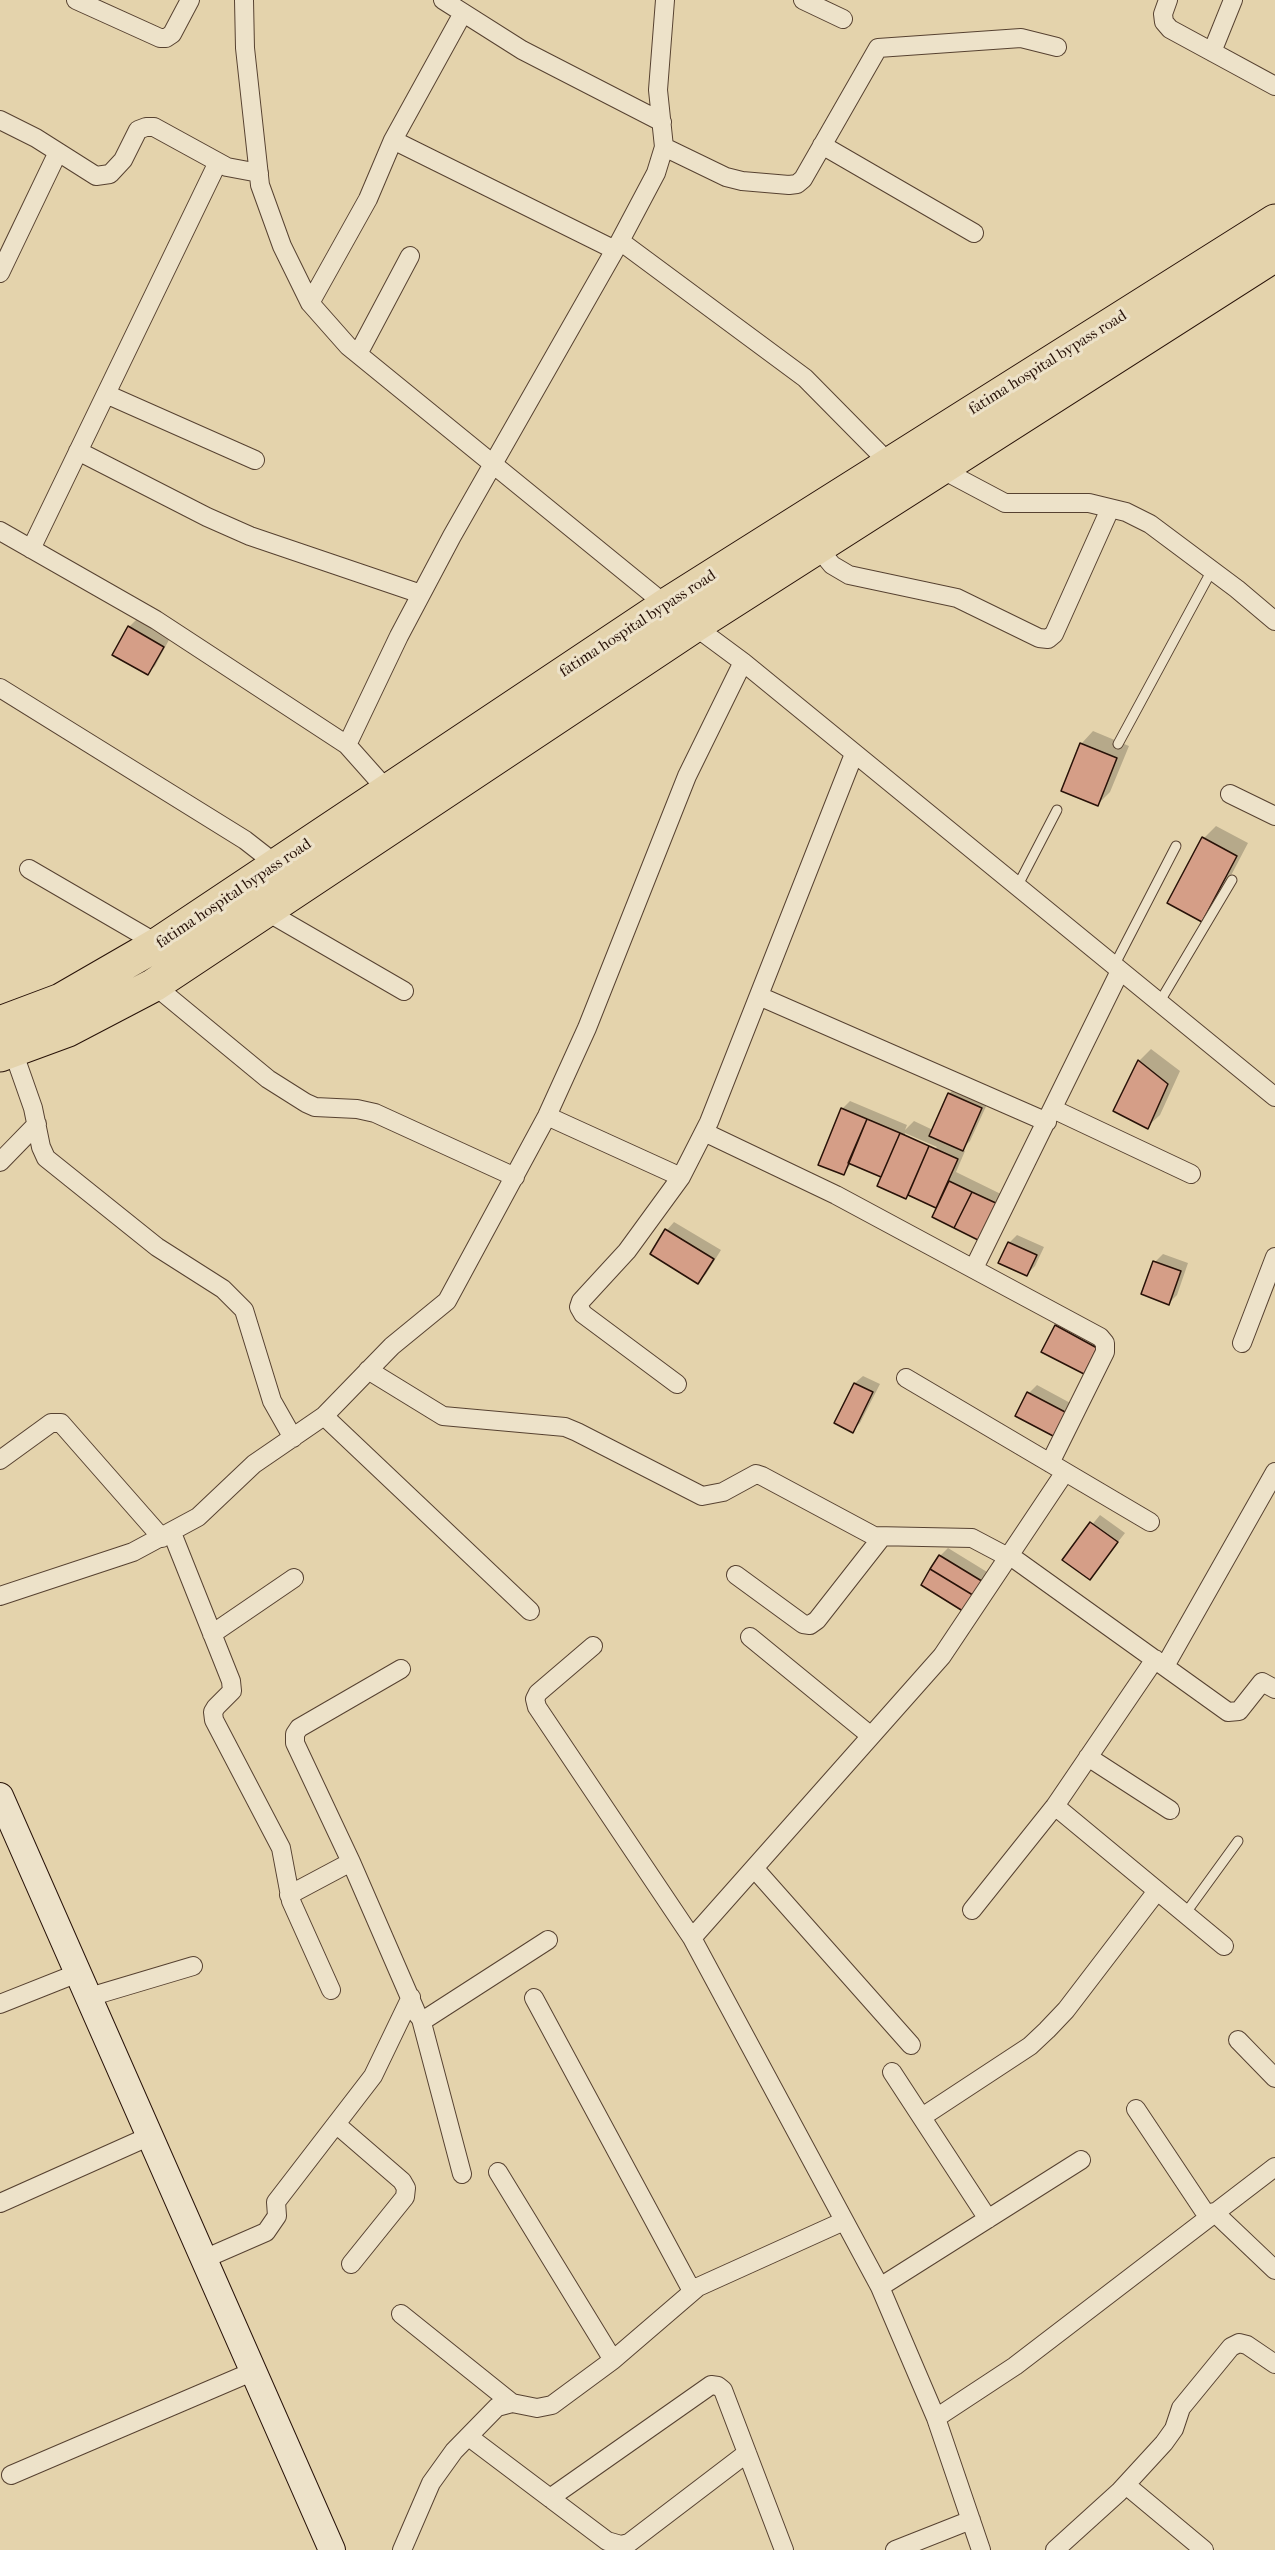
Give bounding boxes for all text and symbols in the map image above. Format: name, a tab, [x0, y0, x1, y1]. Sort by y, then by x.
street label: fatima hospital bypass road	[965, 306, 1131, 420]
street label: fatima hospital bypass road	[556, 566, 720, 682]
street label: fatima hospital bypass road	[153, 835, 315, 953]

